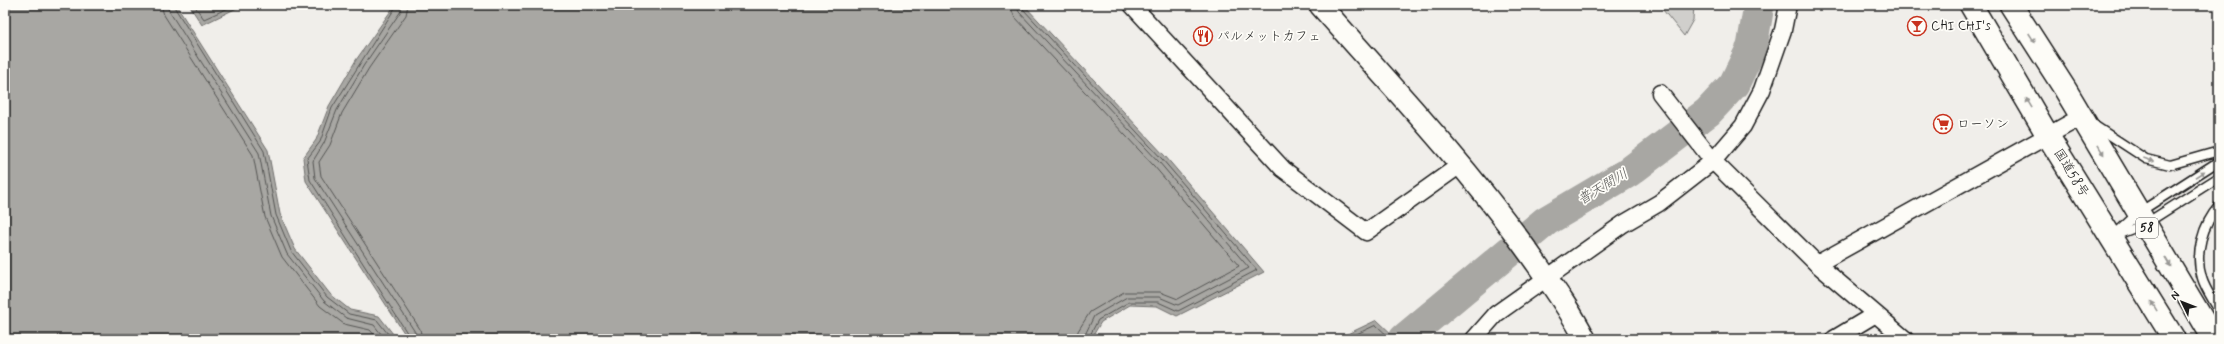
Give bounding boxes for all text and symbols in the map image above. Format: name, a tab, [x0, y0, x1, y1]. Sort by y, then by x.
bar icon: CHI CHI's	[1906, 15, 1928, 37]
place label: CHI CHI's	[1931, 18, 1991, 35]
restaurant icon: パルメットカフェ	[1192, 25, 1214, 47]
place label: パルメットカフェ	[1217, 28, 1321, 45]
one-way arrow	[2028, 33, 2036, 43]
one-way arrow	[2025, 97, 2032, 109]
supermarket icon: ローソン	[1932, 113, 1954, 135]
place label: ローソン	[1957, 116, 2009, 133]
one-way arrow	[2097, 145, 2105, 155]
street label: 国道58号	[2050, 146, 2092, 200]
one-way arrow	[2144, 157, 2156, 163]
water label: 普天間川	[1574, 165, 1632, 209]
one-way arrow	[2194, 170, 2206, 177]
road number: 58	[2136, 218, 2158, 238]
one-way arrow	[2164, 256, 2171, 268]
north arrow	[2162, 282, 2202, 322]
text: N	[2168, 288, 2183, 303]
one-way arrow	[2150, 300, 2157, 312]

